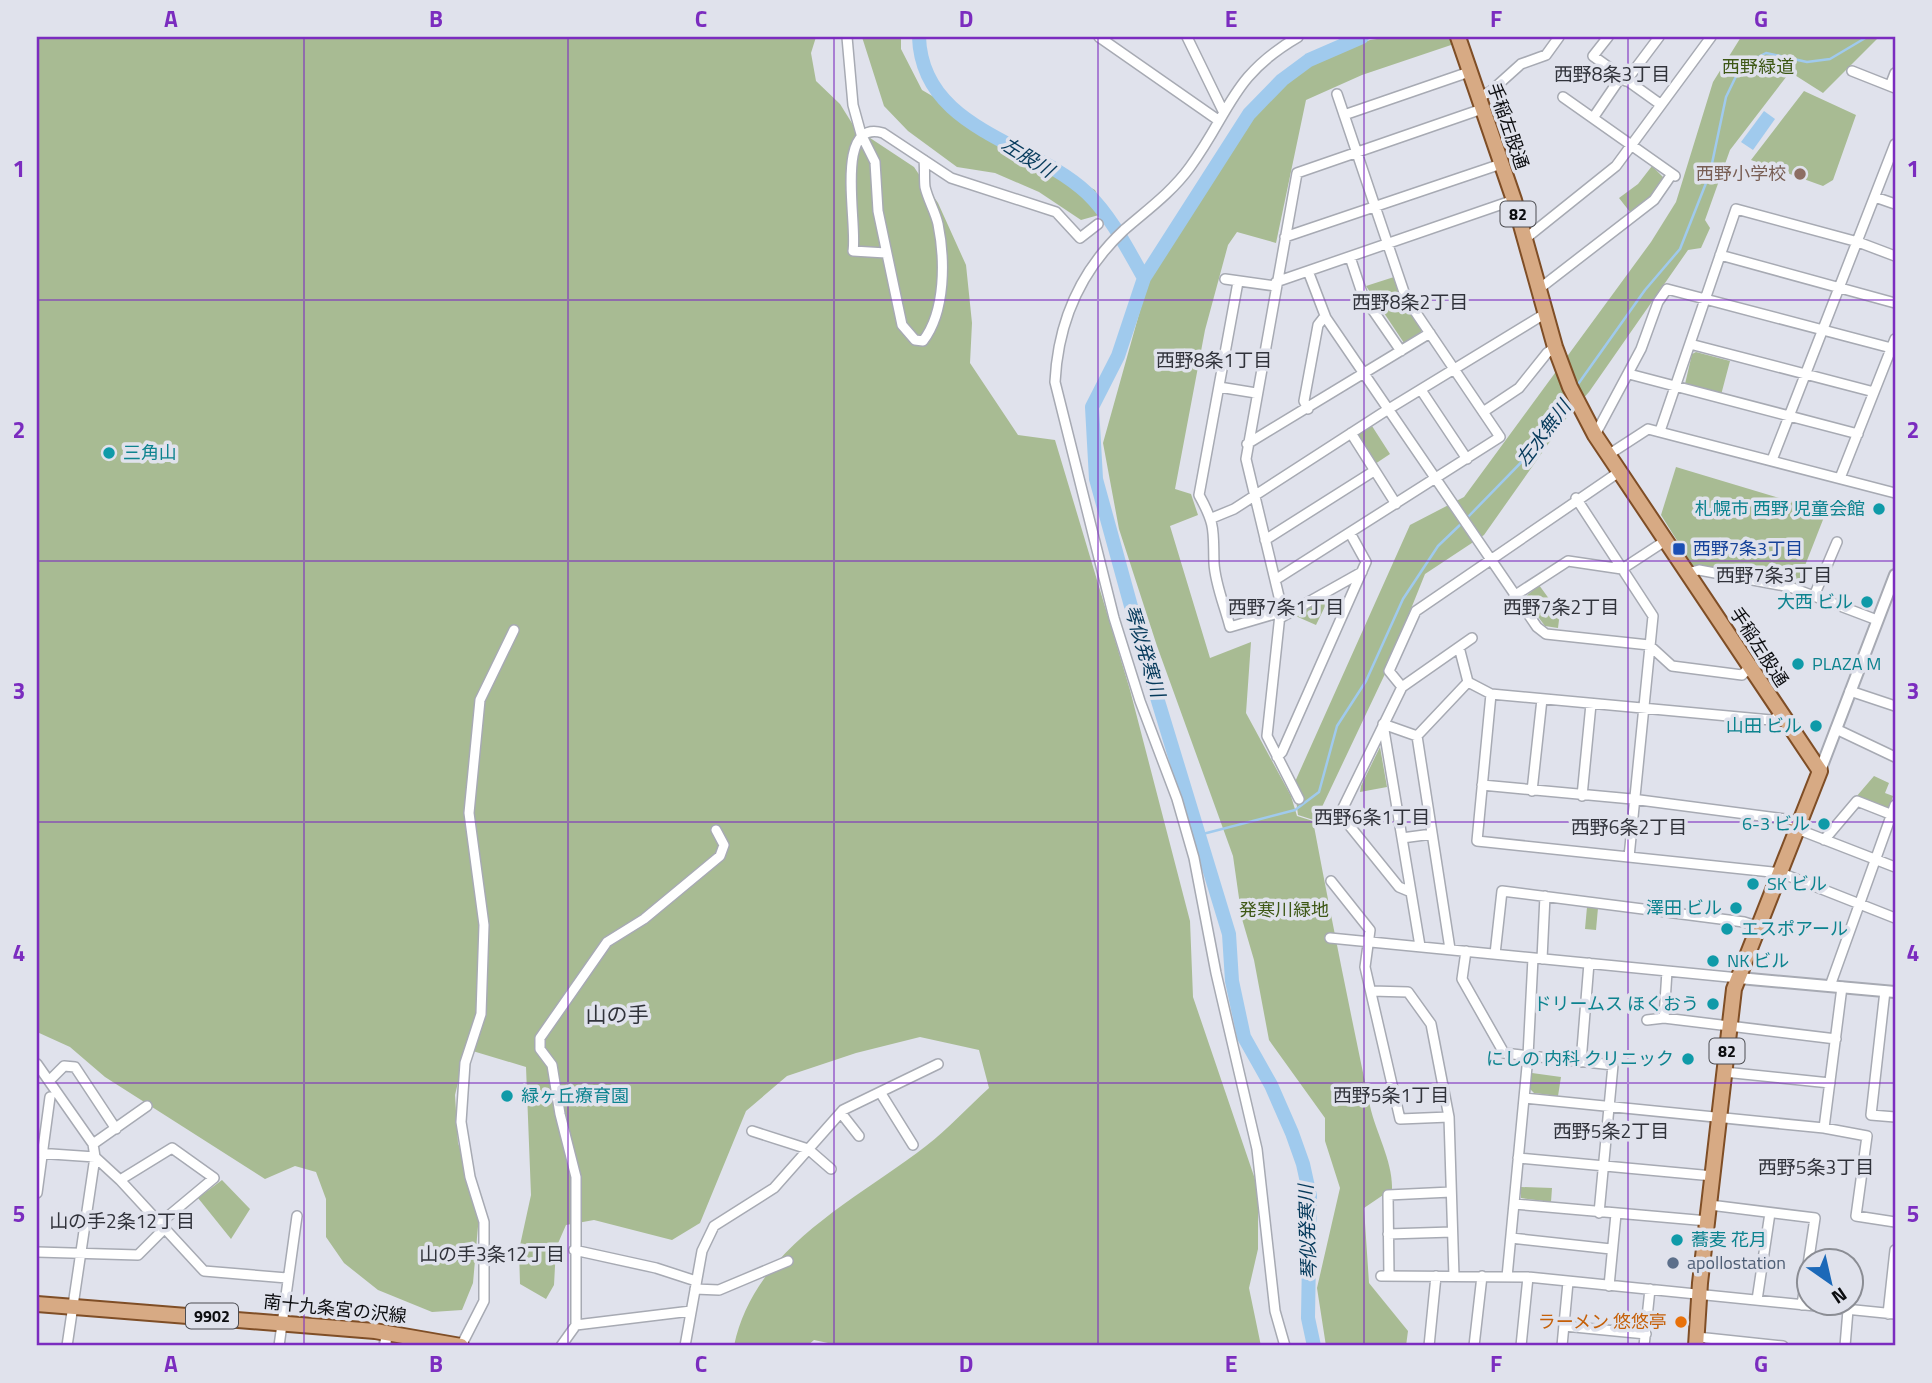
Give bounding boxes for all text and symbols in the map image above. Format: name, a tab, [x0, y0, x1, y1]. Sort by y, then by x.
text: A	[164, 1, 178, 36]
text: B	[429, 1, 443, 36]
text: C	[695, 1, 707, 36]
text: D	[959, 1, 973, 36]
text: E	[1225, 1, 1237, 36]
text: F	[1490, 1, 1502, 36]
text: G	[1754, 1, 1768, 36]
park label: 西野緑道	[1722, 53, 1794, 80]
district label: 西野8条3丁目	[1554, 59, 1670, 88]
street label: 手稲左股通	[1481, 79, 1536, 173]
water label: 左股川	[996, 129, 1062, 185]
text: 1	[13, 151, 25, 186]
text: 1	[1907, 151, 1919, 186]
place label: 西野小学校	[1696, 160, 1786, 187]
marker: 西野小学校	[1792, 166, 1808, 182]
road number: 82	[1500, 202, 1536, 227]
district label: 西野8条2丁目	[1352, 287, 1468, 316]
district label: 西野8条1丁目	[1156, 345, 1272, 374]
water label: 左水無川	[1508, 392, 1578, 472]
text: 2	[13, 412, 25, 447]
text: 2	[1907, 412, 1919, 447]
place label: 三角山	[123, 439, 177, 466]
marker: 三角山	[101, 445, 117, 461]
place label: 札幌市 西野 児童会館	[1695, 495, 1865, 522]
marker: 札幌市 西野 児童会館	[1871, 501, 1887, 517]
place label: 西野7条3丁目	[1693, 535, 1803, 562]
marker: 西野7条3丁目	[1671, 541, 1687, 557]
district label: 西野7条3丁目	[1716, 560, 1832, 589]
place label: 大西 ビル	[1777, 588, 1853, 615]
district label: 西野7条1丁目	[1228, 592, 1344, 621]
district label: 西野7条2丁目	[1503, 592, 1619, 621]
marker: 大西 ビル	[1859, 594, 1875, 610]
water label: 琴似発寒川	[1118, 601, 1174, 702]
street label: 手稲左股通	[1724, 602, 1795, 692]
place label: PLAZA M	[1812, 650, 1881, 677]
marker: PLAZA M	[1790, 656, 1806, 672]
text: 3	[13, 673, 25, 708]
text: 3	[1907, 673, 1919, 708]
place label: 山田 ビル	[1726, 712, 1802, 739]
marker: 山田 ビル	[1808, 718, 1824, 734]
district label: 西野6条1丁目	[1314, 802, 1430, 831]
place label: 6-3 ビル	[1742, 810, 1810, 837]
district label: 西野6条2丁目	[1571, 812, 1687, 841]
marker: 6-3 ビル	[1816, 816, 1832, 832]
place label: SK ビル	[1767, 870, 1827, 897]
marker: SK ビル	[1745, 876, 1761, 892]
place label: 澤田 ビル	[1646, 894, 1722, 921]
park label: 発寒川緑地	[1239, 896, 1329, 923]
marker: 澤田 ビル	[1728, 900, 1744, 916]
place label: エスポアール	[1741, 915, 1848, 942]
marker: エスポアール	[1719, 921, 1735, 937]
text: 4	[13, 935, 25, 970]
text: 4	[1907, 935, 1919, 970]
place label: NK ビル	[1727, 947, 1789, 974]
marker: NK ビル	[1705, 953, 1721, 969]
place label: ドリームス ほくおう	[1534, 990, 1699, 1017]
marker: ドリームス ほくおう	[1705, 996, 1721, 1012]
district label: 山の手	[586, 998, 649, 1030]
road number: 82	[1710, 1038, 1744, 1064]
place label: にしの 内科 クリニック	[1486, 1045, 1674, 1072]
marker: にしの 内科 クリニック	[1680, 1051, 1696, 1067]
district label: 西野5条1丁目	[1333, 1080, 1449, 1109]
place label: 緑ヶ丘療育園	[521, 1082, 629, 1109]
marker: 緑ヶ丘療育園	[499, 1088, 515, 1104]
district label: 西野5条2丁目	[1553, 1116, 1669, 1145]
district label: 西野5条3丁目	[1758, 1152, 1874, 1181]
water label: 琴似発寒川	[1290, 1182, 1323, 1280]
text: 5	[13, 1196, 25, 1231]
text: 5	[1907, 1196, 1919, 1231]
district label: 山の手2条12丁目	[49, 1206, 195, 1235]
place label: 蕎麦 花月	[1691, 1226, 1767, 1253]
marker: 蕎麦 花月	[1669, 1232, 1685, 1248]
district label: 山の手3条12丁目	[419, 1239, 565, 1268]
north arrow	[1796, 1246, 1866, 1316]
place label: apollostation	[1687, 1249, 1786, 1276]
marker: apollostation	[1665, 1255, 1681, 1271]
text: N	[1826, 1281, 1853, 1312]
street label: 南十九条宮の沢線	[262, 1288, 408, 1329]
road number: 9902	[186, 1304, 238, 1328]
place label: ラーメン 悠悠亭	[1538, 1308, 1667, 1335]
marker: ラーメン 悠悠亭	[1673, 1314, 1689, 1330]
text: A	[164, 1346, 178, 1381]
text: B	[429, 1346, 443, 1381]
text: C	[695, 1346, 707, 1381]
text: D	[959, 1346, 973, 1381]
text: E	[1225, 1346, 1237, 1381]
text: F	[1490, 1346, 1502, 1381]
text: G	[1754, 1346, 1768, 1381]

